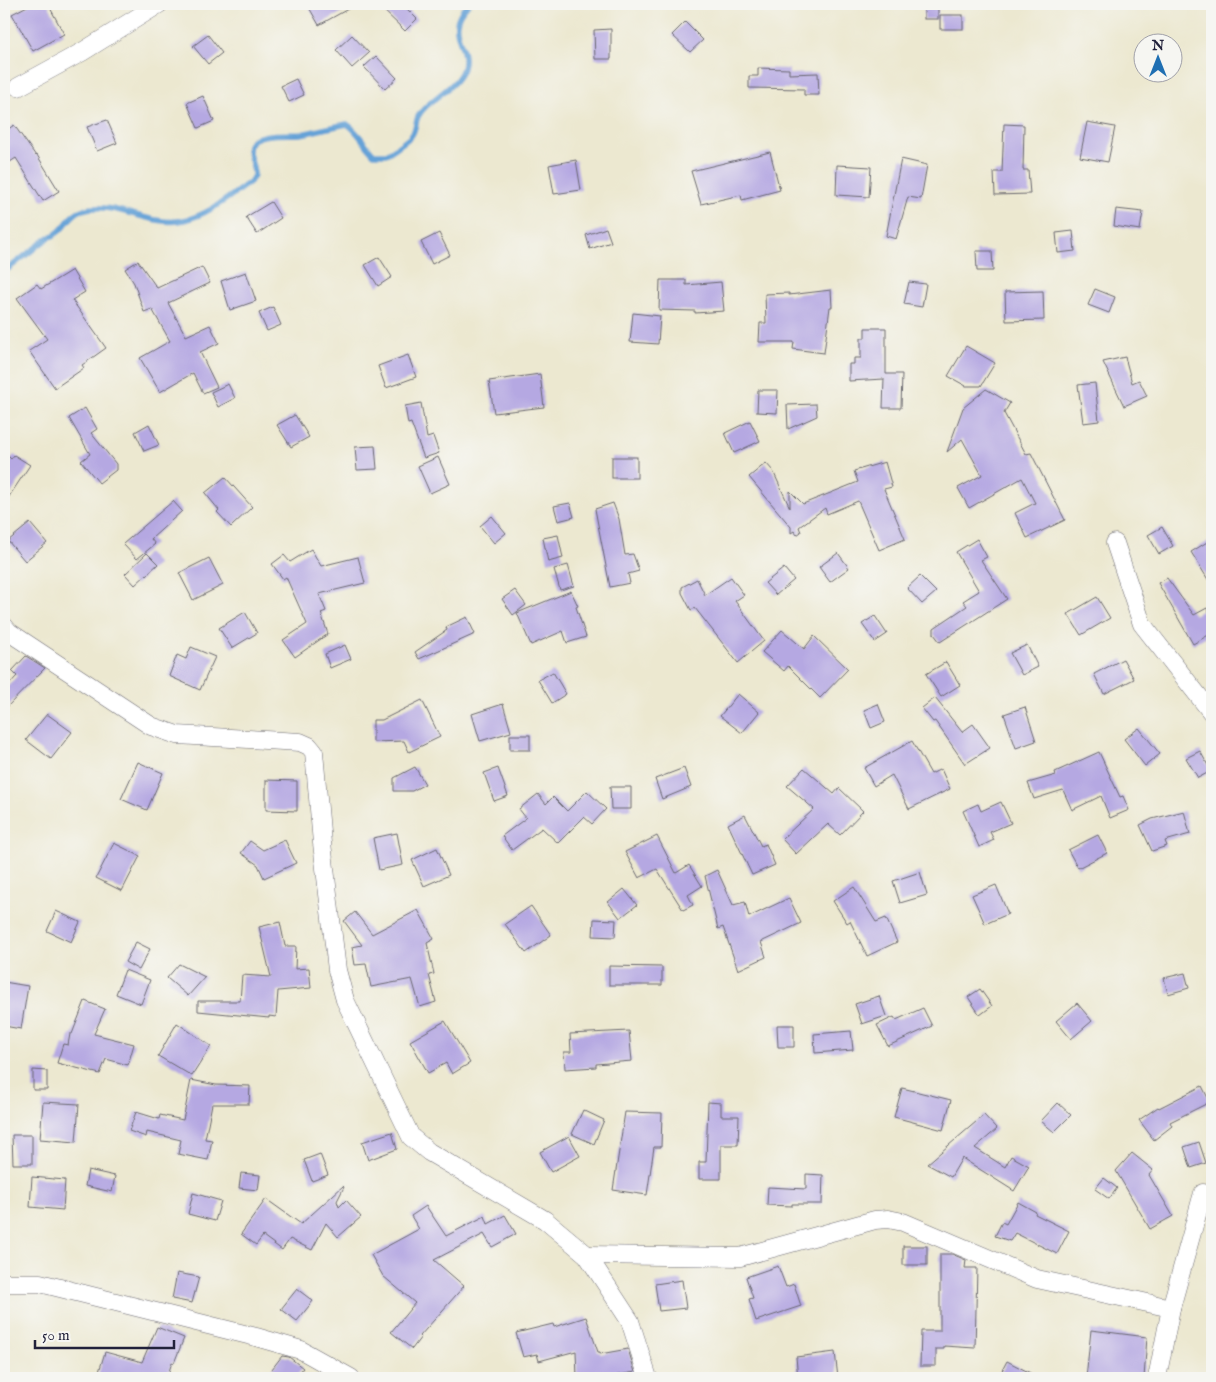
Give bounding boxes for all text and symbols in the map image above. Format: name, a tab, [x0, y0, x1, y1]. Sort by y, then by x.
north arrow	[1134, 32, 1184, 82]
text: N	[1151, 37, 1164, 55]
scale bar	[35, 1317, 174, 1349]
text: 50 m	[42, 1326, 70, 1345]

